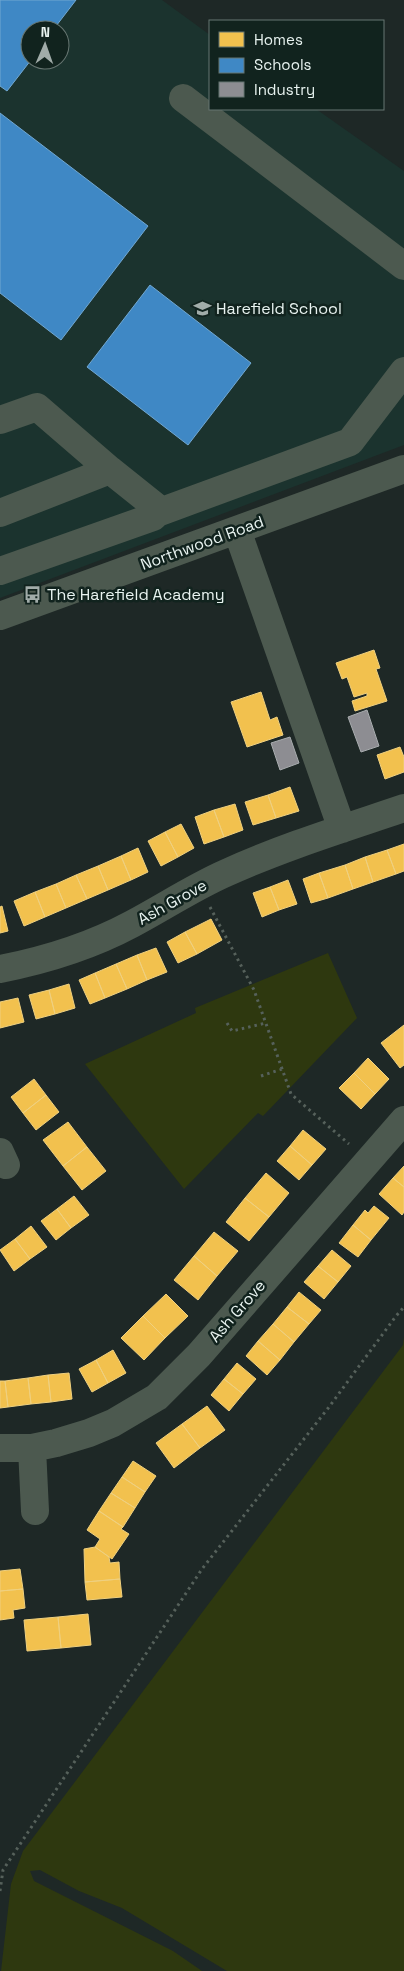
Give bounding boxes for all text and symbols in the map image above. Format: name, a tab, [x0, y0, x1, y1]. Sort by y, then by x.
north arrow	[20, 20, 70, 70]
legend	[209, 20, 384, 110]
text: N	[40, 23, 50, 41]
text: Homes	[254, 30, 303, 49]
text: Schools	[254, 55, 312, 74]
text: Industry	[254, 80, 315, 99]
school or university icon: Harefield School	[192, 298, 212, 318]
place label: Harefield School	[216, 298, 342, 319]
street label: Northwood Road	[137, 511, 267, 575]
bus stop icon: The Harefield Academy	[23, 584, 43, 604]
place label: The Harefield Academy	[47, 584, 224, 605]
street label: Ash Grove	[134, 874, 210, 930]
street label: Ash Grove	[204, 1275, 270, 1347]

